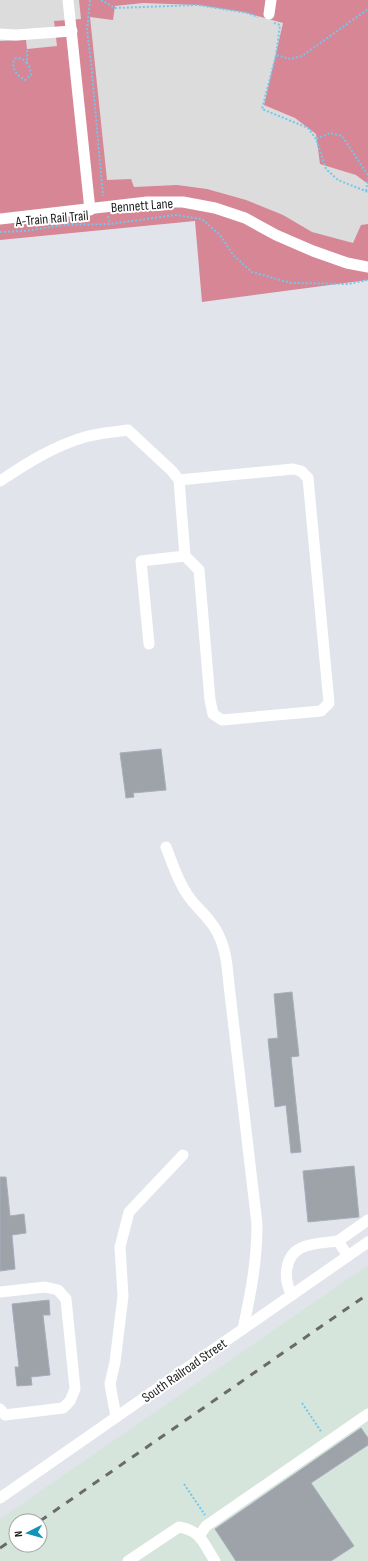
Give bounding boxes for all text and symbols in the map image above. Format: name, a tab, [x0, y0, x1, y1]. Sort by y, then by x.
street label: Bennett Lane	[110, 195, 174, 216]
street label: A-Train Rail Trail	[14, 207, 89, 230]
street label: South Railroad Street	[139, 1335, 230, 1406]
north arrow	[8, 1513, 48, 1553]
text: N	[12, 1530, 25, 1538]

